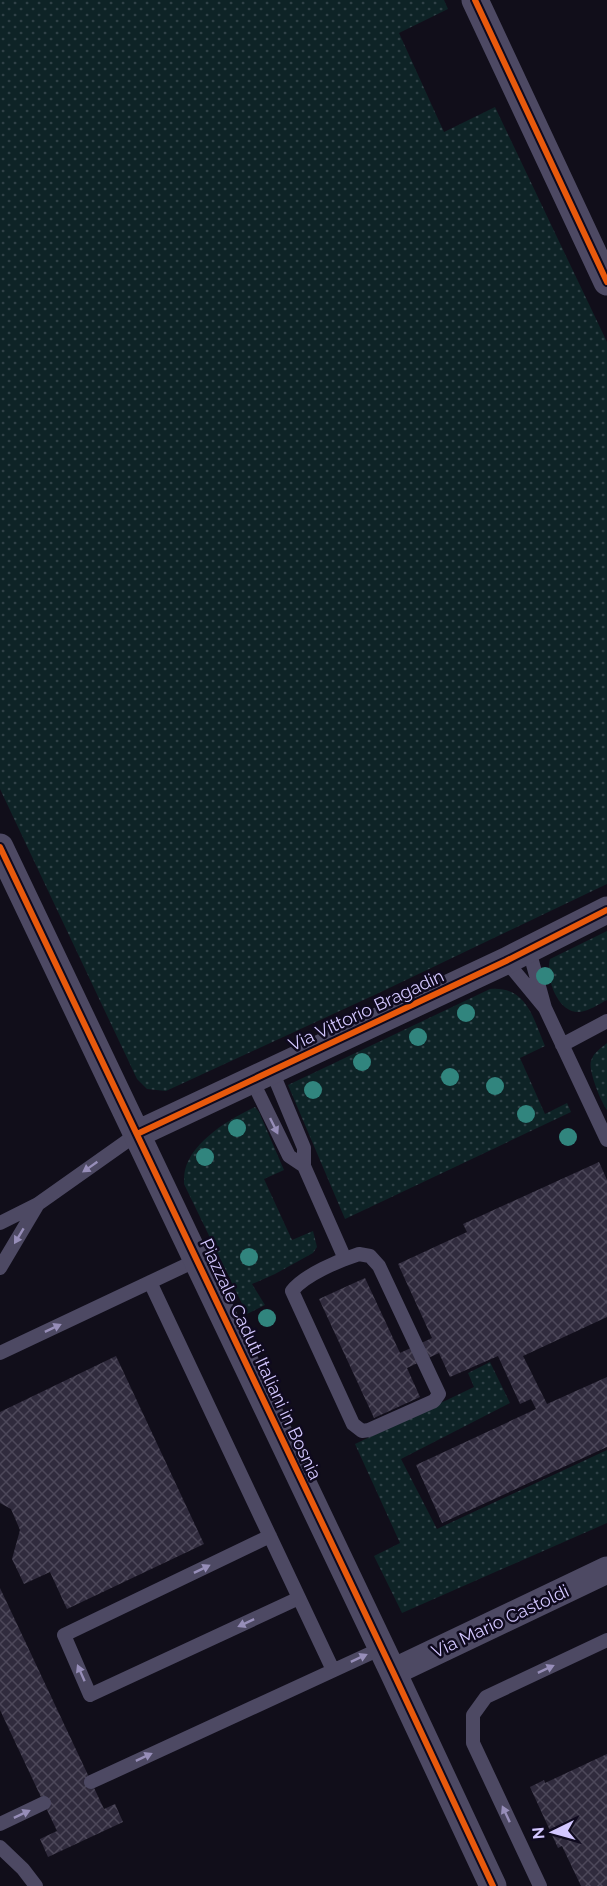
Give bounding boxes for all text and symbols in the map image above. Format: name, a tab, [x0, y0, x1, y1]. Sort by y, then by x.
street label: Via Vittorio Bragadin	[285, 965, 447, 1055]
one-way arrow	[269, 1118, 279, 1135]
one-way arrow	[82, 1161, 97, 1173]
one-way arrow	[14, 1228, 25, 1244]
street label: Piazzale Caduti Italiani in Bosnia	[196, 1235, 326, 1483]
one-way arrow	[44, 1323, 61, 1332]
one-way arrow	[193, 1564, 210, 1573]
street label: Via Mario Castoldi	[428, 1580, 572, 1662]
one-way arrow	[237, 1618, 254, 1627]
one-way arrow	[351, 1654, 368, 1663]
one-way arrow	[538, 1664, 555, 1673]
one-way arrow	[76, 1665, 85, 1682]
one-way arrow	[136, 1753, 153, 1762]
north arrow	[523, 1802, 583, 1862]
one-way arrow	[502, 1805, 511, 1822]
one-way arrow	[14, 1809, 31, 1818]
text: N	[529, 1826, 549, 1840]

